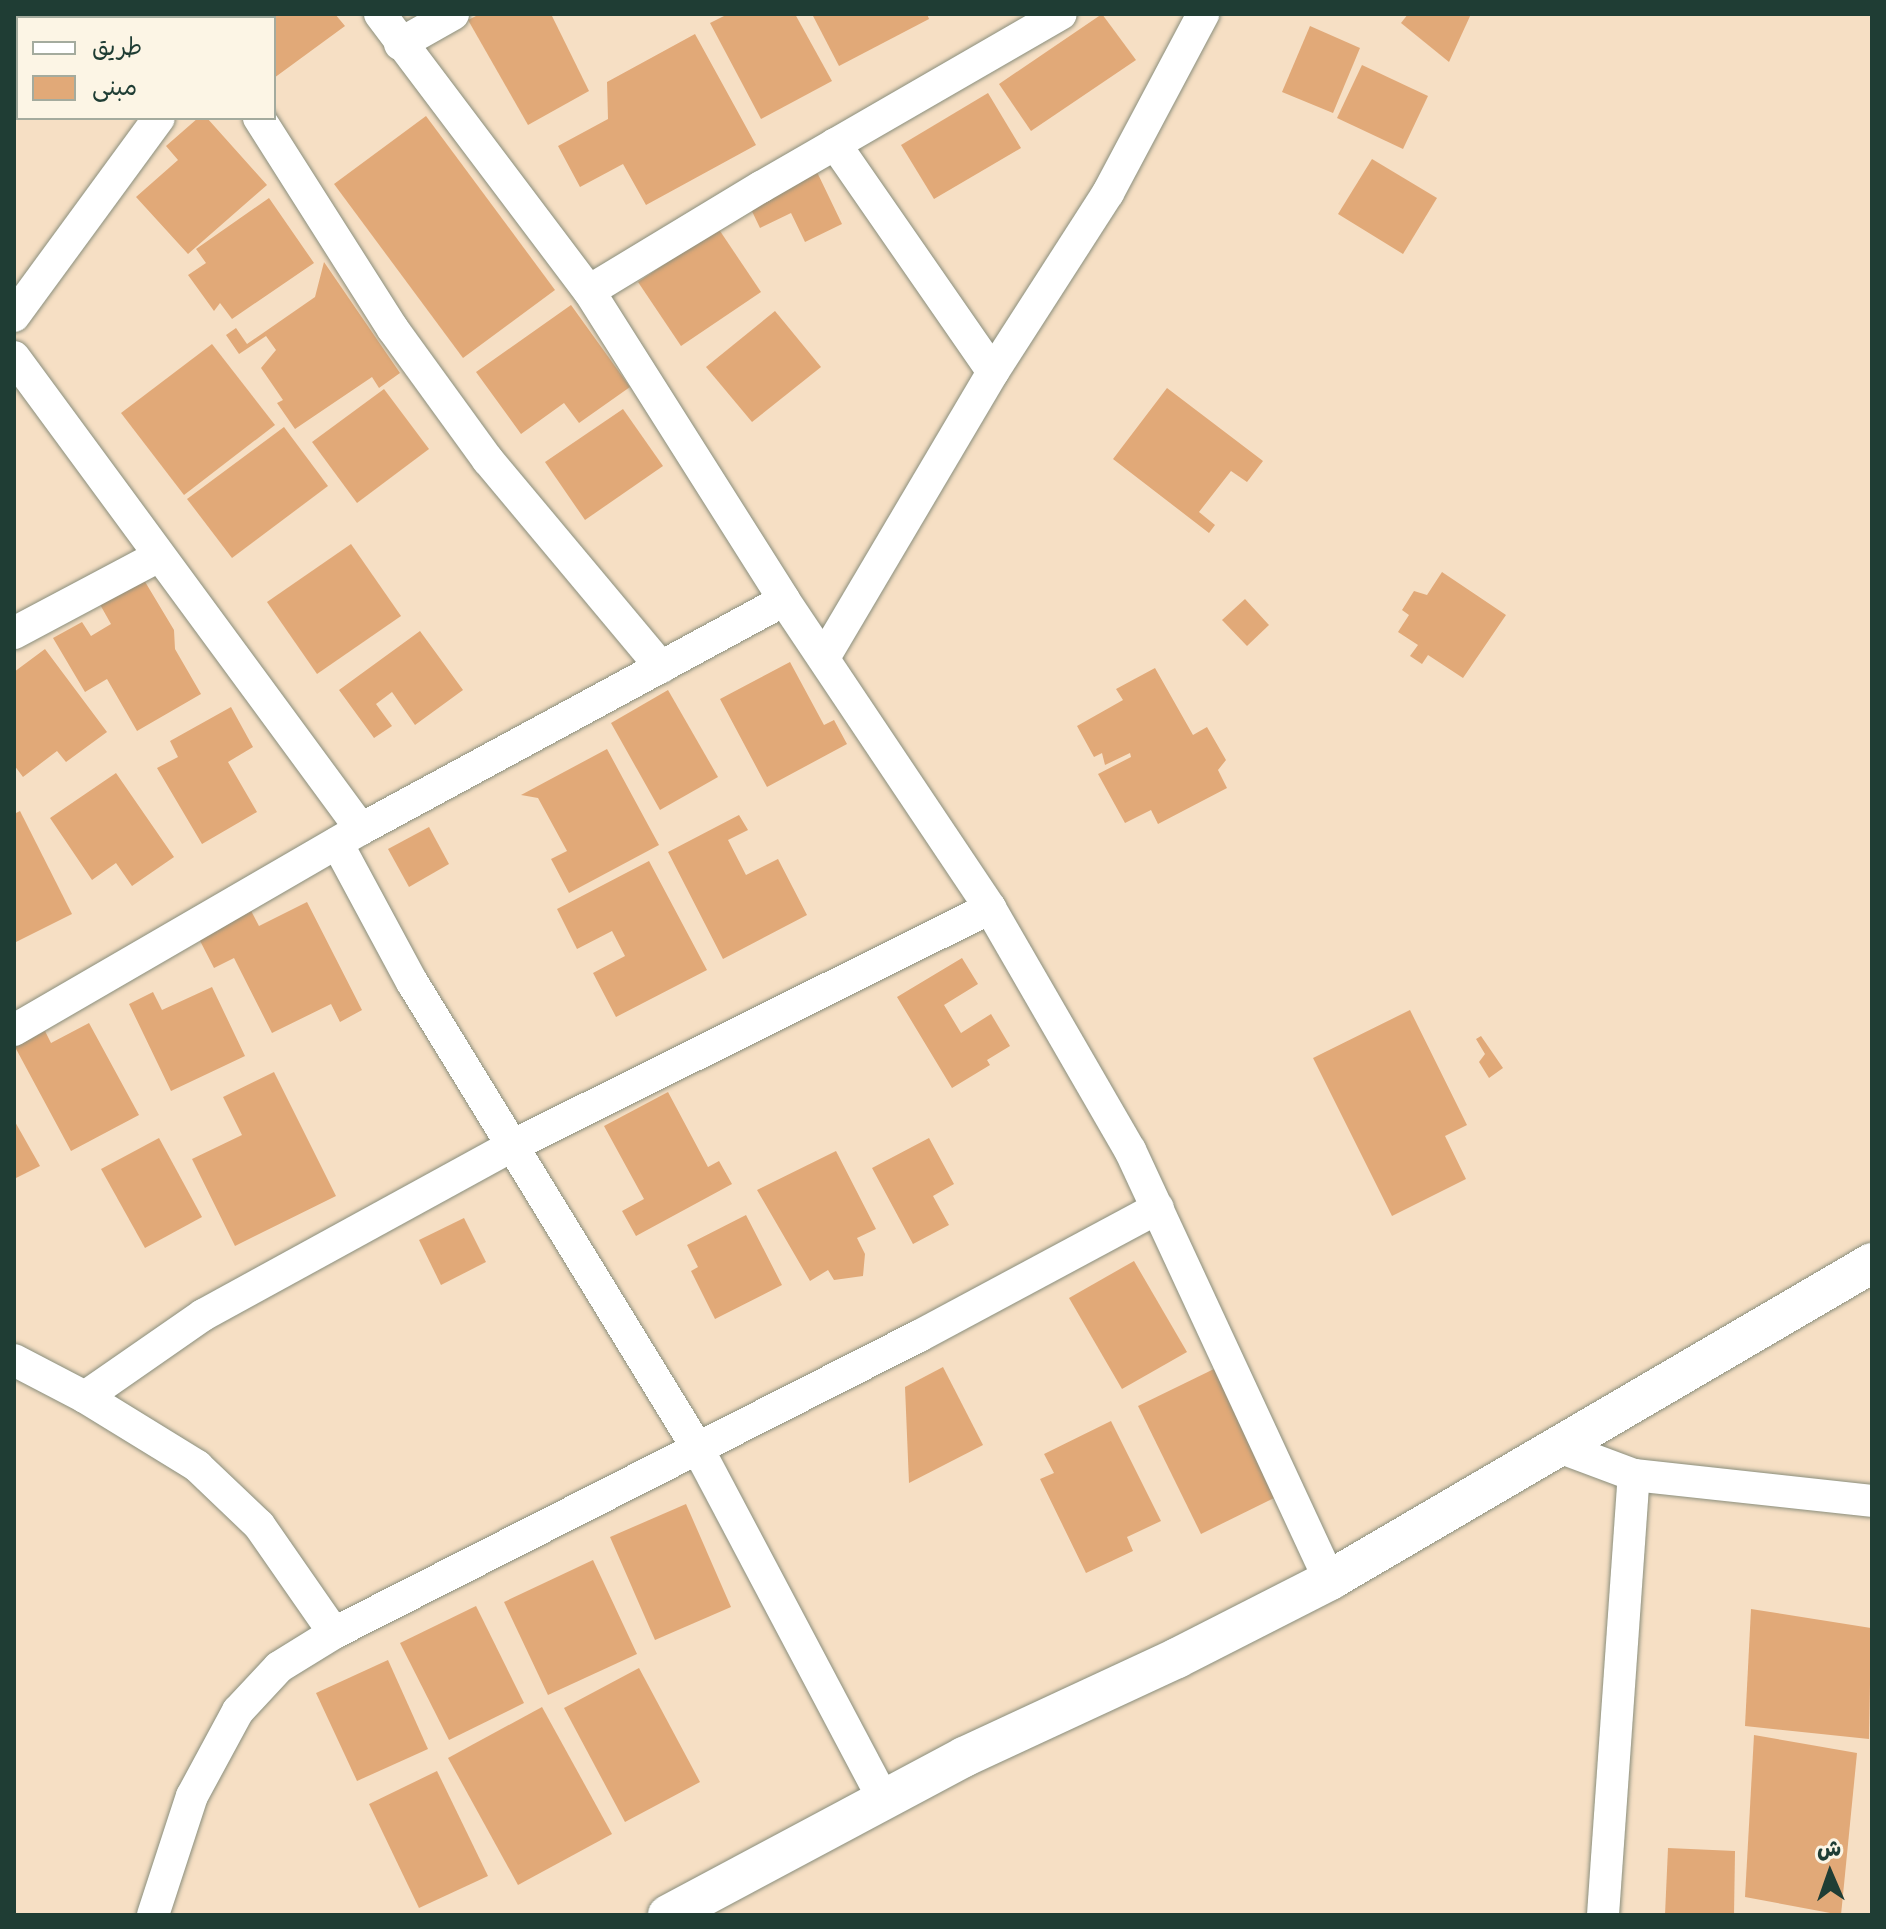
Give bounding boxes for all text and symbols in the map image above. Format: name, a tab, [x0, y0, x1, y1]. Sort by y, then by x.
legend	[16, 16, 276, 120]
text: طريق	[92, 32, 142, 62]
text: مبنى	[92, 72, 137, 102]
north arrow	[1790, 1833, 1870, 1913]
text: ش	[1817, 1835, 1842, 1863]

